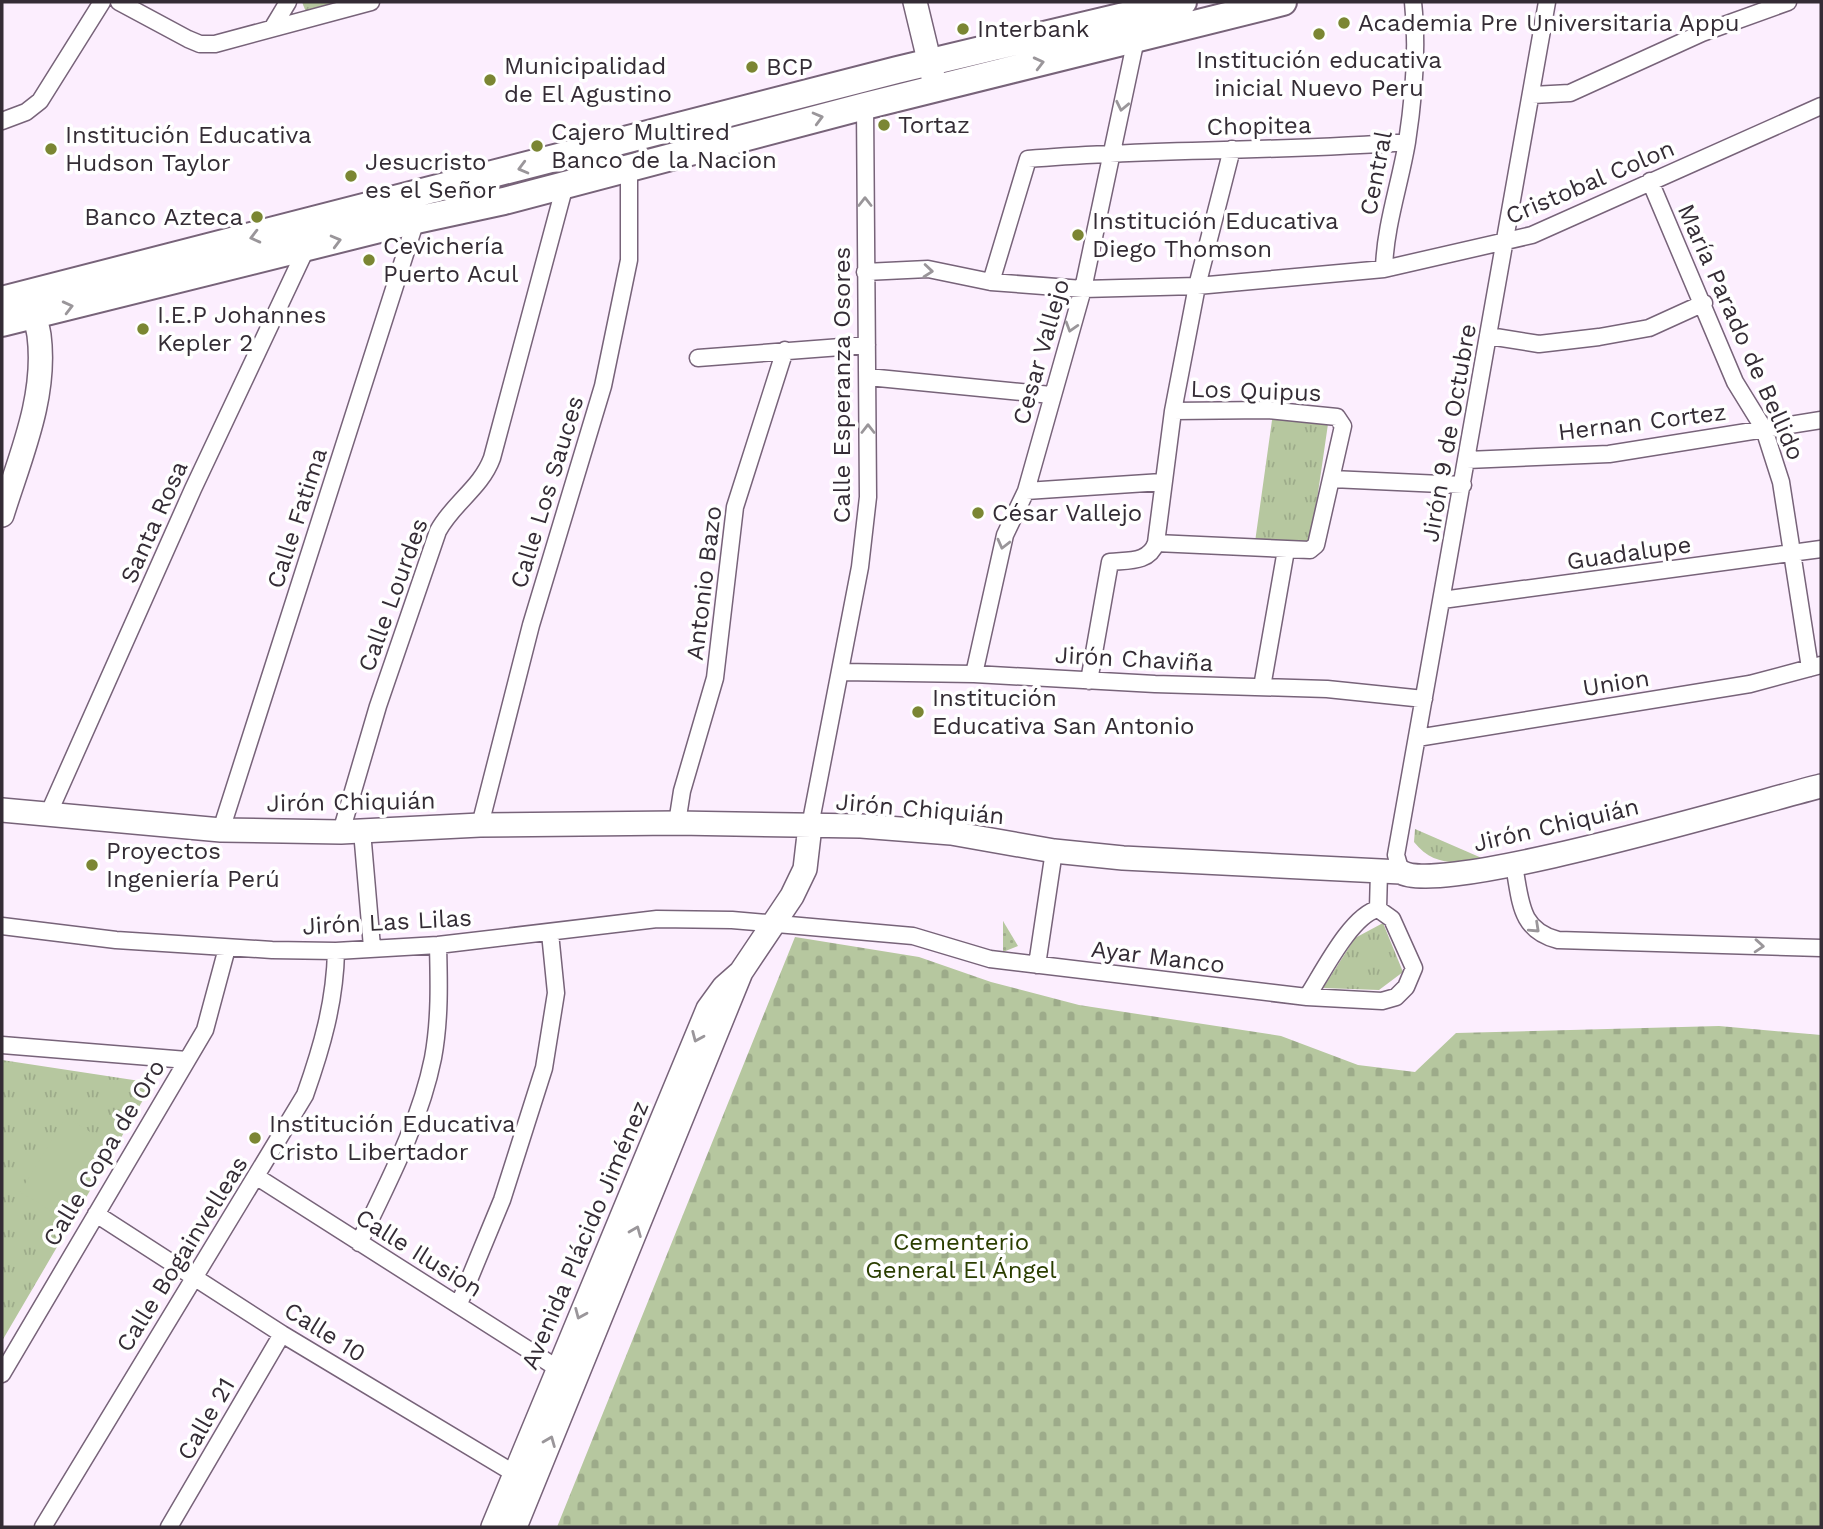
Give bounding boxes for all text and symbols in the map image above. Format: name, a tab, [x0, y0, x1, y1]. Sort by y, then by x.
place label: Academia Pre Universitaria Appu	[1358, 9, 1740, 37]
place label: Interbank	[977, 15, 1090, 43]
marker: Academia Pre Universitaria Appu	[1336, 15, 1352, 31]
marker: Interbank	[955, 21, 971, 37]
marker: Institución educativa inicial Nuevo Peru	[1311, 26, 1327, 42]
place label: Institución educativa inicial Nuevo Peru	[1196, 46, 1442, 102]
place label: Municipalidad de El Agustino	[504, 52, 672, 108]
place label: BCP	[766, 53, 813, 81]
one-way arrow	[1033, 57, 1045, 71]
marker: BCP	[744, 59, 760, 75]
marker: Municipalidad de El Agustino	[482, 72, 498, 88]
one-way arrow	[1115, 100, 1130, 112]
place label: Tortaz	[898, 111, 970, 139]
street label: Chopitea	[1206, 111, 1312, 141]
one-way arrow	[812, 112, 824, 127]
marker: Tortaz	[876, 117, 892, 133]
place label: Cajero Multired Banco de la Nacion	[551, 118, 777, 174]
place label: Institución Educativa Hudson Taylor	[65, 121, 312, 177]
street label: Central	[1354, 128, 1398, 218]
street label: Cristobal Colon	[1501, 134, 1679, 230]
marker: Cajero Multired Banco de la Nacion	[529, 138, 545, 154]
marker: Institución Educativa Hudson Taylor	[43, 141, 59, 157]
place label: Jesucristo es el Señor	[365, 148, 497, 204]
one-way arrow	[517, 160, 529, 174]
marker: Jesucristo es el Señor	[343, 168, 359, 184]
one-way arrow	[857, 196, 873, 206]
street label: María Parado de Bellido	[1672, 200, 1810, 464]
place label: Banco Azteca	[84, 203, 243, 231]
place label: Institución Educativa Diego Thomson	[1092, 207, 1339, 263]
marker: Banco Azteca	[249, 209, 265, 225]
marker: Institución Educativa Diego Thomson	[1070, 227, 1086, 243]
one-way arrow	[249, 229, 261, 243]
place label: Cevichería Puerto Acul	[383, 232, 519, 288]
one-way arrow	[330, 235, 342, 249]
street label: Calle Esperanza Osores	[828, 247, 856, 523]
marker: Cevichería Puerto Acul	[361, 252, 377, 268]
one-way arrow	[923, 263, 934, 278]
street label: Cesar Vallejo	[1007, 276, 1075, 428]
one-way arrow	[62, 301, 74, 315]
place label: I.E.P Johannes Kepler 2	[157, 301, 326, 357]
marker: I.E.P Johannes Kepler 2	[135, 321, 151, 337]
one-way arrow	[1065, 321, 1080, 333]
street label: Jirón 9 de Octubre	[1416, 322, 1482, 544]
street label: Los Quipus	[1190, 375, 1322, 407]
street label: Calle Los Sauces	[504, 393, 590, 591]
street label: Hernan Cortez	[1556, 398, 1728, 446]
one-way arrow	[860, 423, 876, 434]
street label: Calle Fatima	[261, 444, 333, 592]
street label: Santa Rosa	[115, 457, 193, 587]
place label: César Vallejo	[992, 499, 1142, 527]
street label: Antonio Bazo	[681, 504, 727, 662]
marker: César Vallejo	[970, 505, 986, 521]
street label: Calle Lourdes	[352, 515, 434, 675]
street label: Guadalupe	[1565, 530, 1693, 576]
one-way arrow	[997, 538, 1011, 550]
street label: Jirón Chaviña	[1054, 641, 1214, 677]
street label: Union	[1581, 664, 1651, 702]
place label: Institución Educativa San Antonio	[932, 684, 1195, 740]
marker: Institución Educativa San Antonio	[910, 704, 926, 720]
street label: Jirón Chiquián	[266, 787, 436, 817]
street label: Jirón Chiquián	[835, 788, 1005, 830]
street label: Jirón Chiquián	[1470, 792, 1642, 858]
place label: Proyectos Ingeniería Perú	[106, 837, 280, 893]
marker: Proyectos Ingeniería Perú	[84, 857, 100, 873]
street label: Jirón Las Lilas	[301, 904, 473, 940]
one-way arrow	[1527, 920, 1540, 932]
street label: Ayar Manco	[1090, 935, 1226, 979]
one-way arrow	[1753, 938, 1764, 953]
one-way arrow	[691, 1030, 705, 1042]
street label: Calle Copa de Oro	[37, 1055, 171, 1251]
street label: Avenida Plácido Jiménez	[516, 1096, 654, 1374]
place label: Institución Educativa Cristo Libertador	[269, 1110, 516, 1166]
marker: Institución Educativa Cristo Libertador	[247, 1130, 263, 1146]
street label: Calle Bogainvelleas	[110, 1151, 254, 1357]
street label: Calle Ilusion	[350, 1203, 488, 1303]
one-way arrow	[628, 1225, 642, 1238]
park label: Cementerio General El Ángel	[865, 1228, 1057, 1284]
street label: Calle 10	[279, 1296, 371, 1368]
one-way arrow	[575, 1308, 589, 1320]
street label: Calle 21	[171, 1373, 241, 1465]
one-way arrow	[542, 1436, 556, 1449]

